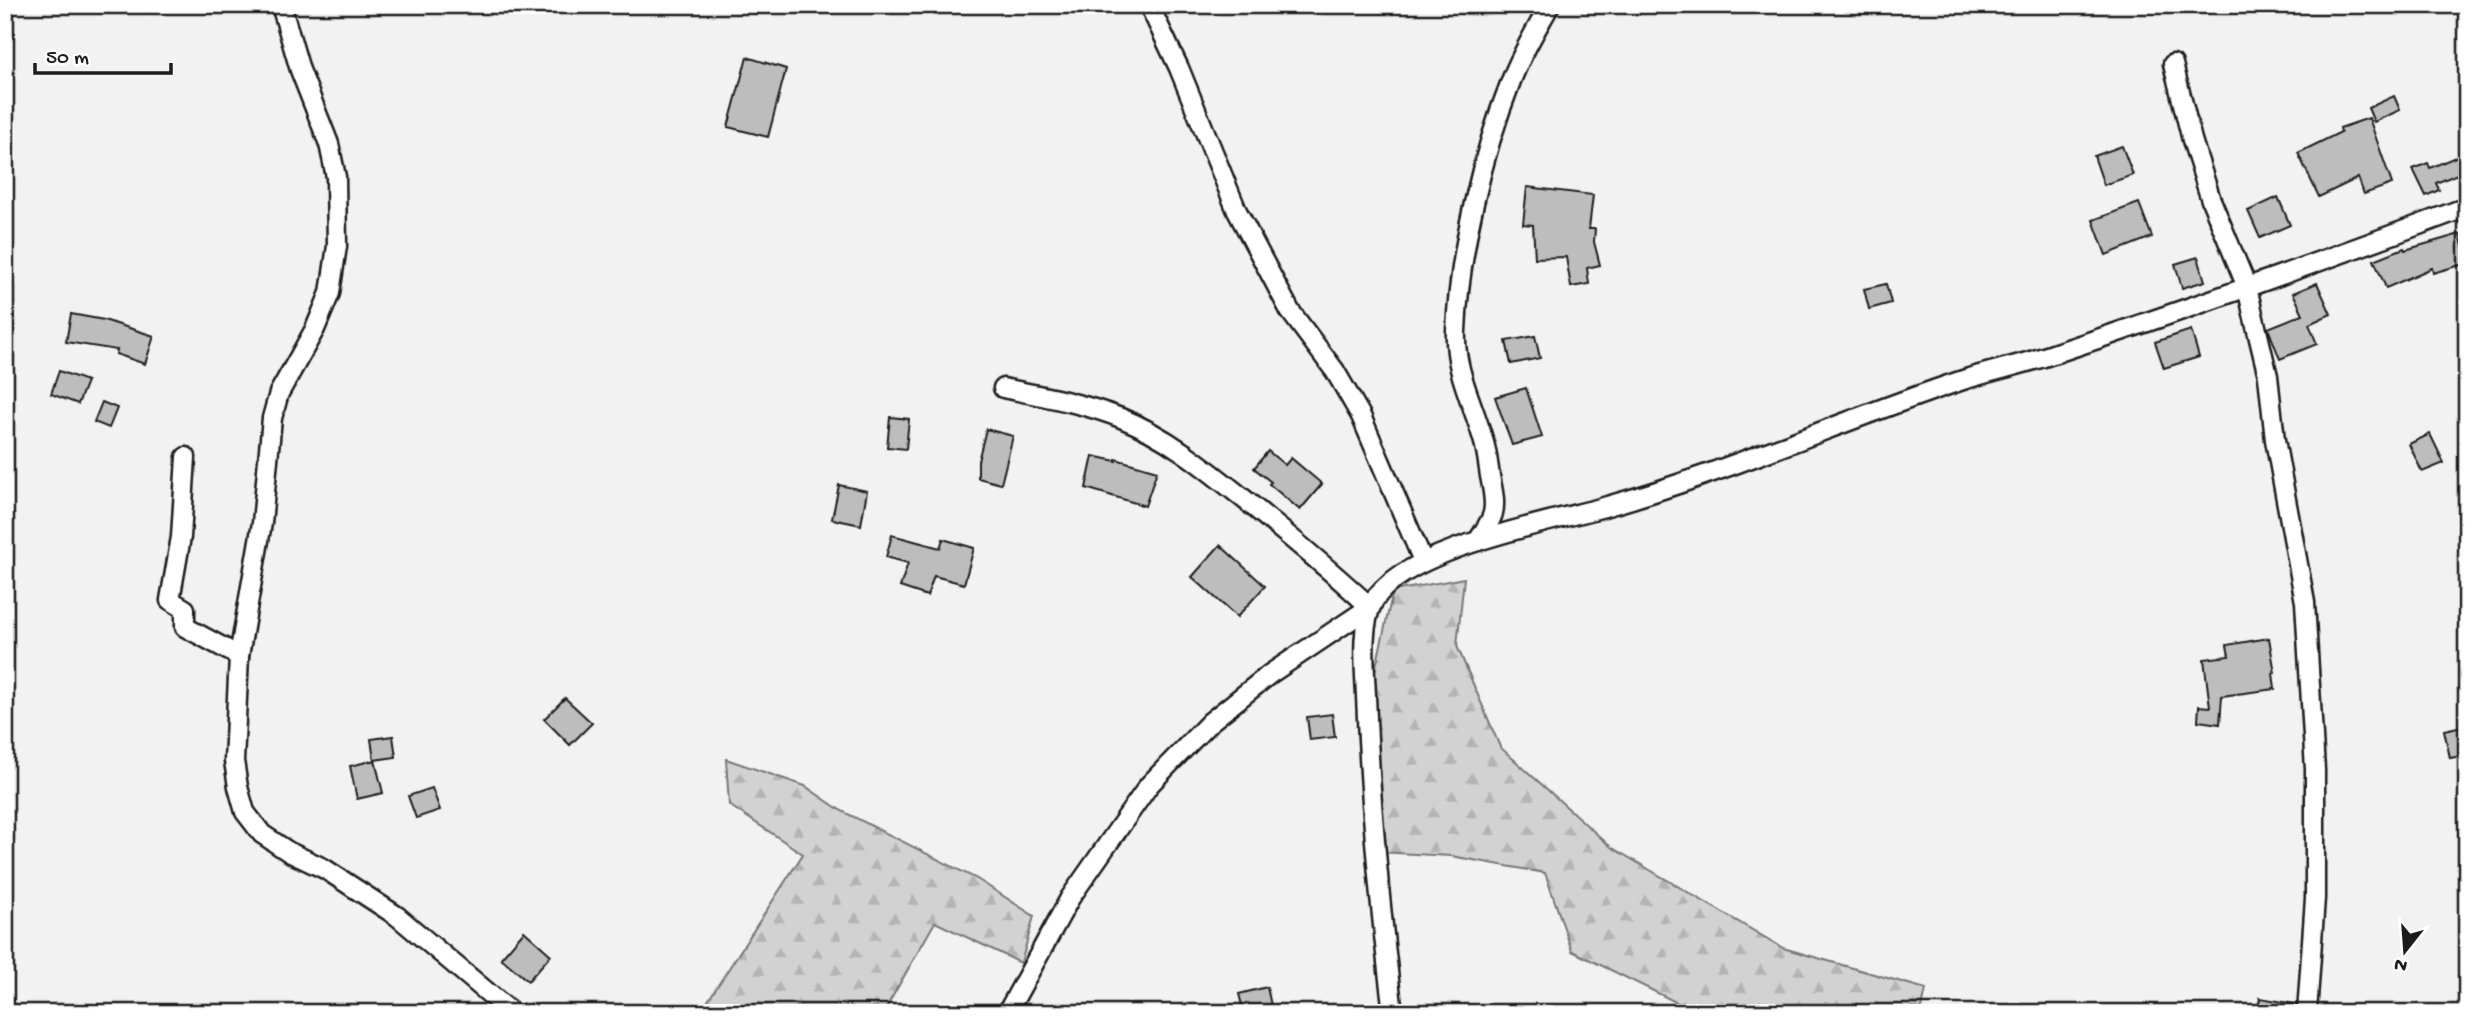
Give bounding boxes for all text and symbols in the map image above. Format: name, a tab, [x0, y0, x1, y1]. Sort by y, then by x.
scale bar	[35, 32, 172, 76]
text: 50 m	[46, 47, 89, 72]
north arrow	[2370, 916, 2440, 986]
text: N	[2392, 951, 2410, 977]

